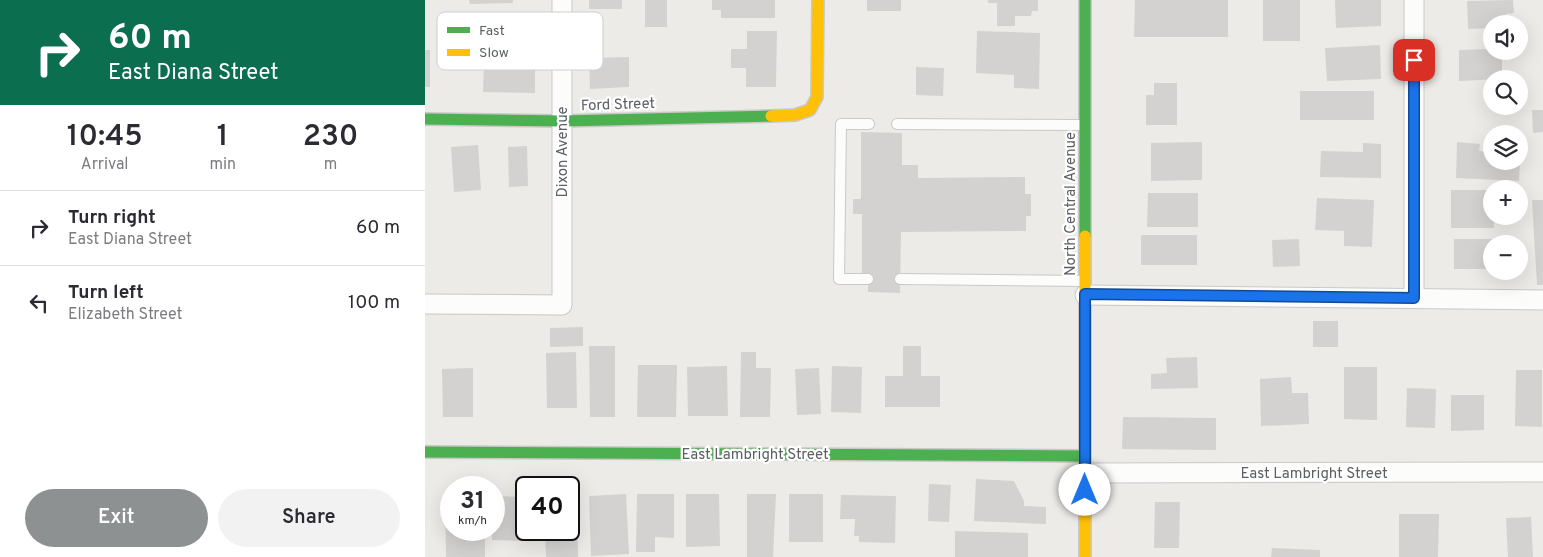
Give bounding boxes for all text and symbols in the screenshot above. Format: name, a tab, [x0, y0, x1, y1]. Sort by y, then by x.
legend	[437, 12, 603, 70]
map controls	[1483, 15, 1528, 280]
button: sound	[1483, 15, 1528, 60]
text: 60 m	[108, 17, 192, 61]
icon: right	[25, 20, 90, 85]
text: Fast	[479, 23, 505, 40]
pin	[1393, 39, 1435, 81]
text: Slow	[479, 45, 509, 62]
icon: arrive	[1400, 46, 1428, 74]
text: East Diana Street	[108, 60, 278, 87]
button: search	[1483, 70, 1528, 115]
street label: Ford Street	[581, 95, 655, 116]
street label: Dixon Avenue	[554, 106, 573, 198]
text: 10:45	[67, 119, 143, 156]
text: 1	[217, 119, 229, 156]
text: 230	[303, 119, 358, 156]
button: layers	[1483, 125, 1528, 170]
street label: North Central Avenue	[1062, 132, 1081, 276]
text: Arrival	[81, 155, 129, 175]
text: min	[209, 155, 236, 175]
text: m	[324, 155, 337, 175]
button: +	[1483, 180, 1528, 225]
text: Turn right	[68, 206, 156, 230]
icon: right	[25, 214, 53, 242]
text: 60 m	[356, 216, 400, 240]
text: East Diana Street	[68, 230, 192, 250]
button: −	[1483, 235, 1528, 280]
text: Turn left	[68, 281, 144, 305]
icon: left	[25, 289, 53, 317]
text: 100 m	[348, 291, 400, 315]
text: Elizabeth Street	[68, 305, 183, 325]
street label: East Lambright Street	[681, 446, 829, 465]
position arrow	[1058, 463, 1110, 515]
street label: East Lambright Street	[1240, 465, 1388, 484]
speed limit sign: 40	[515, 476, 580, 541]
text: 31	[460, 486, 485, 518]
button: Exit	[25, 489, 208, 547]
button: Share	[218, 489, 400, 547]
text: km/h	[458, 513, 487, 529]

